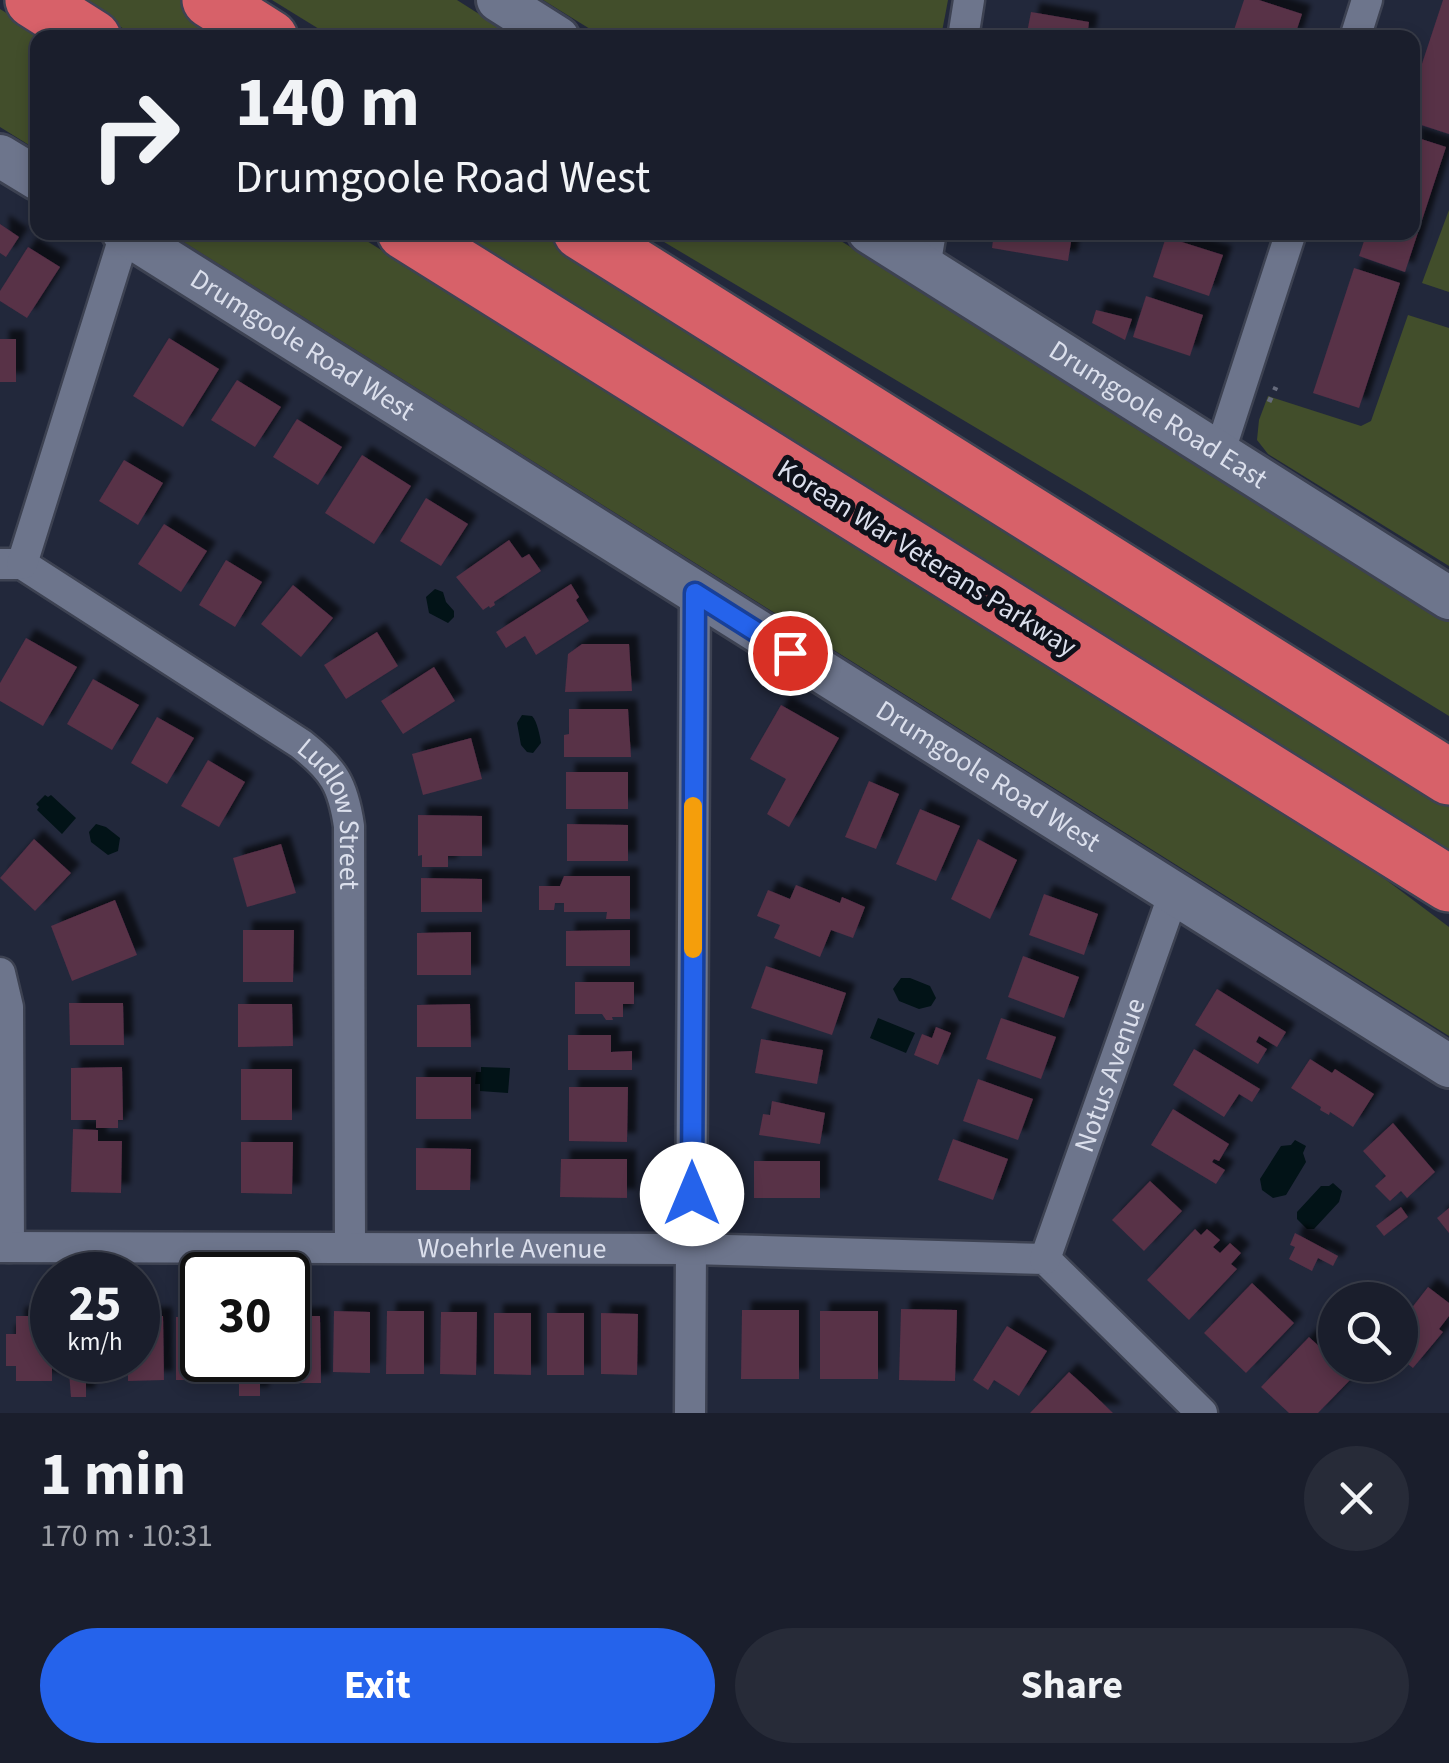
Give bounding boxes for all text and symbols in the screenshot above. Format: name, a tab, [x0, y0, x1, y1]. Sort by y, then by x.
text: 140 m	[235, 53, 420, 153]
icon: right	[70, 70, 200, 200]
text: Drumgoole Road West	[235, 146, 650, 210]
street label: Drumgoole Road West	[182, 259, 423, 431]
street label: Drumgoole Road East	[1041, 331, 1276, 499]
street label: Korean War Veterans Parkway	[770, 449, 1084, 667]
pin	[748, 611, 833, 696]
icon: arrive	[763, 626, 818, 681]
street label: Drumgoole Road West	[868, 690, 1109, 862]
street label: Ludlow Street	[288, 729, 369, 890]
street label: Notus Avenue	[1064, 992, 1155, 1158]
position arrow	[640, 1142, 744, 1246]
street label: Woehrle Avenue	[417, 1228, 607, 1269]
speed limit sign: 30	[180, 1252, 310, 1382]
text: 25	[69, 1269, 121, 1340]
map controls	[1318, 1282, 1418, 1382]
button: search	[1318, 1282, 1418, 1382]
text: km/h	[67, 1324, 123, 1360]
text: 1 min	[40, 1433, 186, 1518]
button: close	[1304, 1446, 1409, 1551]
text: 170 m · 10:31	[40, 1513, 213, 1559]
button: Exit	[40, 1628, 715, 1743]
button: Share	[735, 1628, 1409, 1743]

